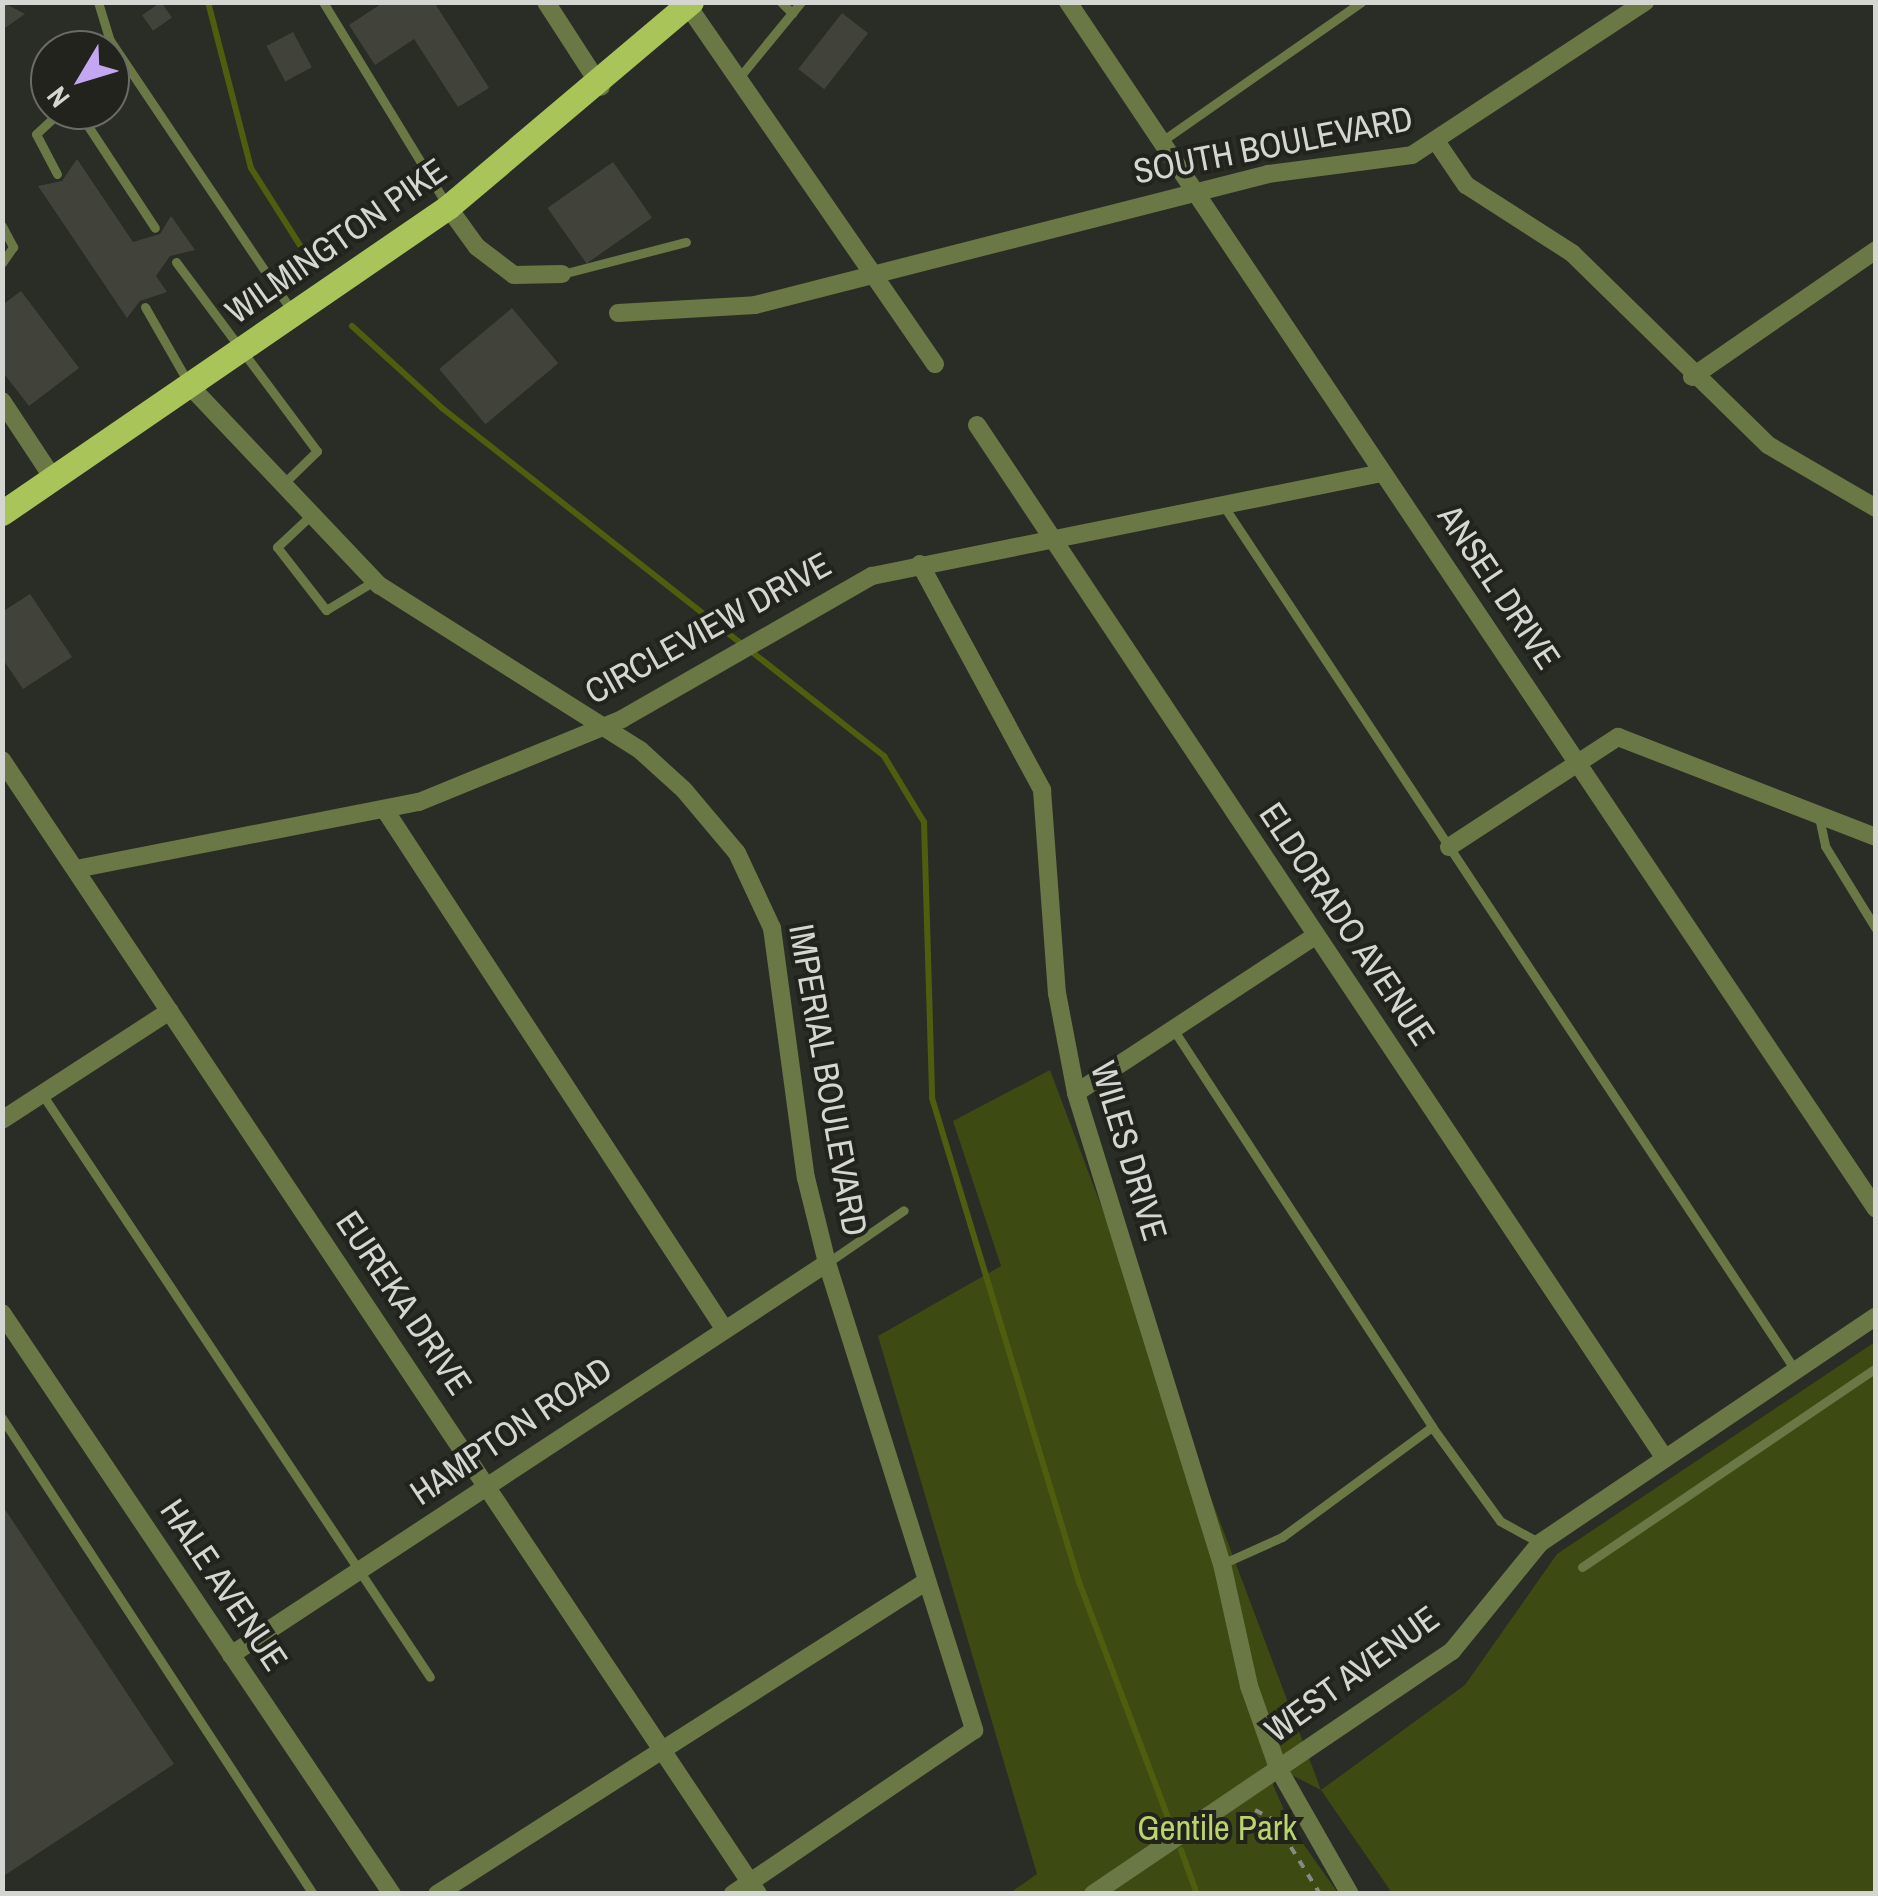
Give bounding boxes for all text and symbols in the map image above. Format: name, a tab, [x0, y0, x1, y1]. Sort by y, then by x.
north arrow	[30, 30, 130, 130]
text: N	[38, 79, 78, 115]
street label: SOUTH BOULEVARD	[1130, 97, 1416, 193]
street label: WILMINGTON PIKE	[218, 149, 454, 333]
street label: ANSEL DRIVE	[1429, 497, 1569, 677]
street label: CIRCLEVIEW DRIVE	[578, 543, 838, 713]
street label: ELDORADO AVENUE	[1250, 794, 1444, 1054]
street label: IMPERIAL BOULEVARD	[780, 920, 876, 1240]
street label: WILES DRIVE	[1082, 1056, 1176, 1246]
street label: EUREKA DRIVE	[327, 1203, 481, 1403]
street label: HAMPTON ROAD	[402, 1348, 620, 1514]
street label: HALE AVENUE	[151, 1491, 297, 1679]
street label: WEST AVENUE	[1256, 1596, 1448, 1752]
park label: Gentile Park	[1137, 1807, 1297, 1849]

